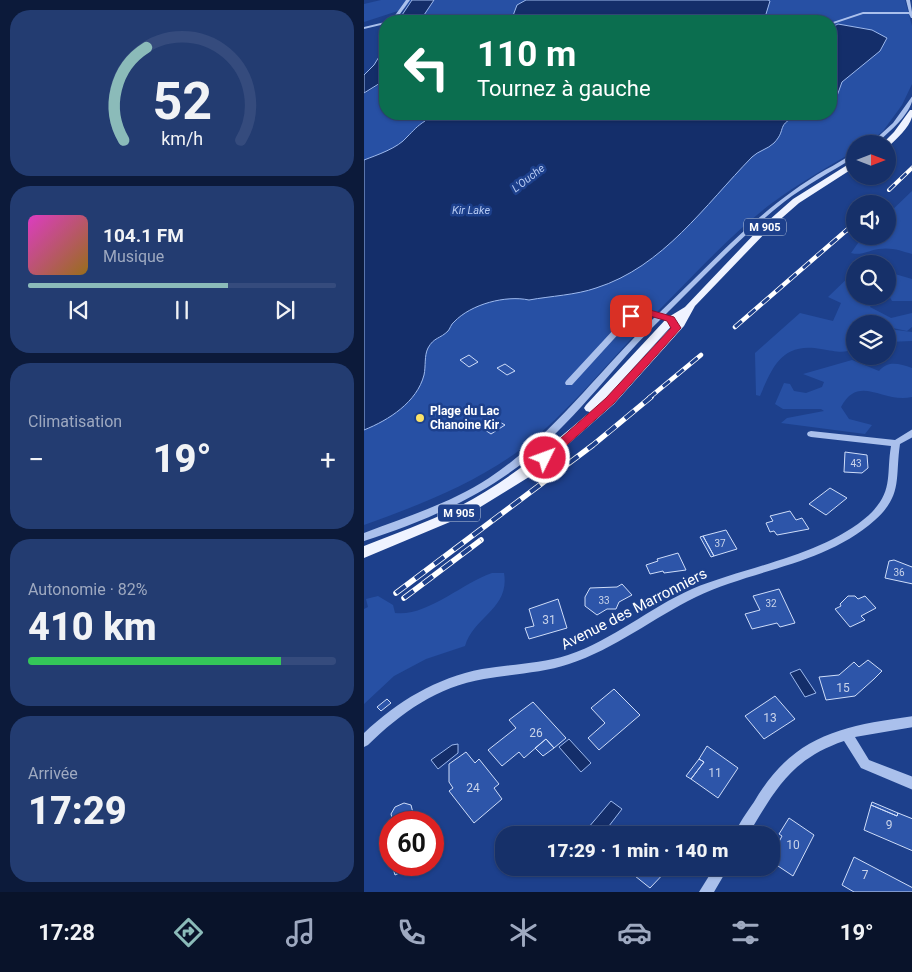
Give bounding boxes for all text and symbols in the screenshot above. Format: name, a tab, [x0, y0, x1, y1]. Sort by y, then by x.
text: 110 m	[477, 34, 576, 75]
icon: left	[394, 35, 459, 100]
text: 52	[152, 71, 212, 132]
text: Tournez à gauche	[477, 76, 651, 101]
text: km/h	[161, 128, 203, 149]
north arrow	[846, 135, 896, 185]
map controls	[846, 135, 896, 365]
water label: L'Ouche	[509, 161, 548, 195]
button: sound	[846, 195, 896, 245]
water label: Kir Lake	[452, 204, 490, 217]
road number: M 905	[744, 218, 786, 236]
text: 104.1 FM	[103, 224, 184, 247]
text: Musique	[103, 247, 164, 266]
button: search	[846, 255, 896, 305]
pin	[610, 295, 652, 337]
icon: previous	[65, 296, 93, 324]
icon: pause	[168, 296, 196, 324]
icon: next	[271, 296, 299, 324]
icon: arrive	[617, 302, 645, 330]
button: layers	[846, 315, 896, 365]
place label: Plage du Lac Chanoine Kir	[430, 404, 500, 432]
text: Climatisation	[28, 412, 122, 431]
marker: Plage du Lac Chanoine Kir	[414, 412, 426, 424]
position arrow	[518, 431, 570, 483]
text: 19°	[153, 437, 211, 481]
text: −	[28, 443, 44, 476]
text: +	[320, 443, 336, 476]
house number: 43	[850, 458, 862, 469]
road number: M 905	[438, 504, 480, 522]
house number: 37	[714, 538, 726, 549]
street label: Avenue des Marronniers	[558, 564, 710, 654]
house number: 36	[893, 567, 905, 578]
text: Autonomie · 82%	[28, 580, 148, 599]
house number: 33	[598, 595, 610, 606]
house number: 32	[765, 598, 777, 609]
text: 410 km	[28, 605, 157, 649]
house number: 31	[542, 613, 556, 627]
house number: 15	[836, 681, 850, 695]
house number: 13	[763, 711, 777, 725]
house number: 26	[529, 726, 543, 740]
text: Arrivée	[28, 764, 78, 783]
house number: 11	[708, 766, 722, 780]
house number: 24	[466, 781, 480, 795]
text: 17:29	[28, 789, 127, 833]
speed limit sign: 60	[379, 811, 444, 876]
house number: 9	[886, 818, 892, 832]
house number: 10	[786, 838, 800, 852]
text: 17:29 · 1 min · 140 m	[546, 839, 729, 862]
house number: 7	[862, 868, 869, 882]
icon: directions	[171, 915, 206, 950]
icon: music	[283, 915, 318, 950]
icon: phone	[394, 915, 429, 950]
icon: climate	[506, 915, 541, 950]
icon: car	[617, 915, 652, 950]
icon: filters	[728, 915, 763, 950]
text: 17:28	[38, 920, 95, 945]
text: 19°	[840, 920, 874, 945]

